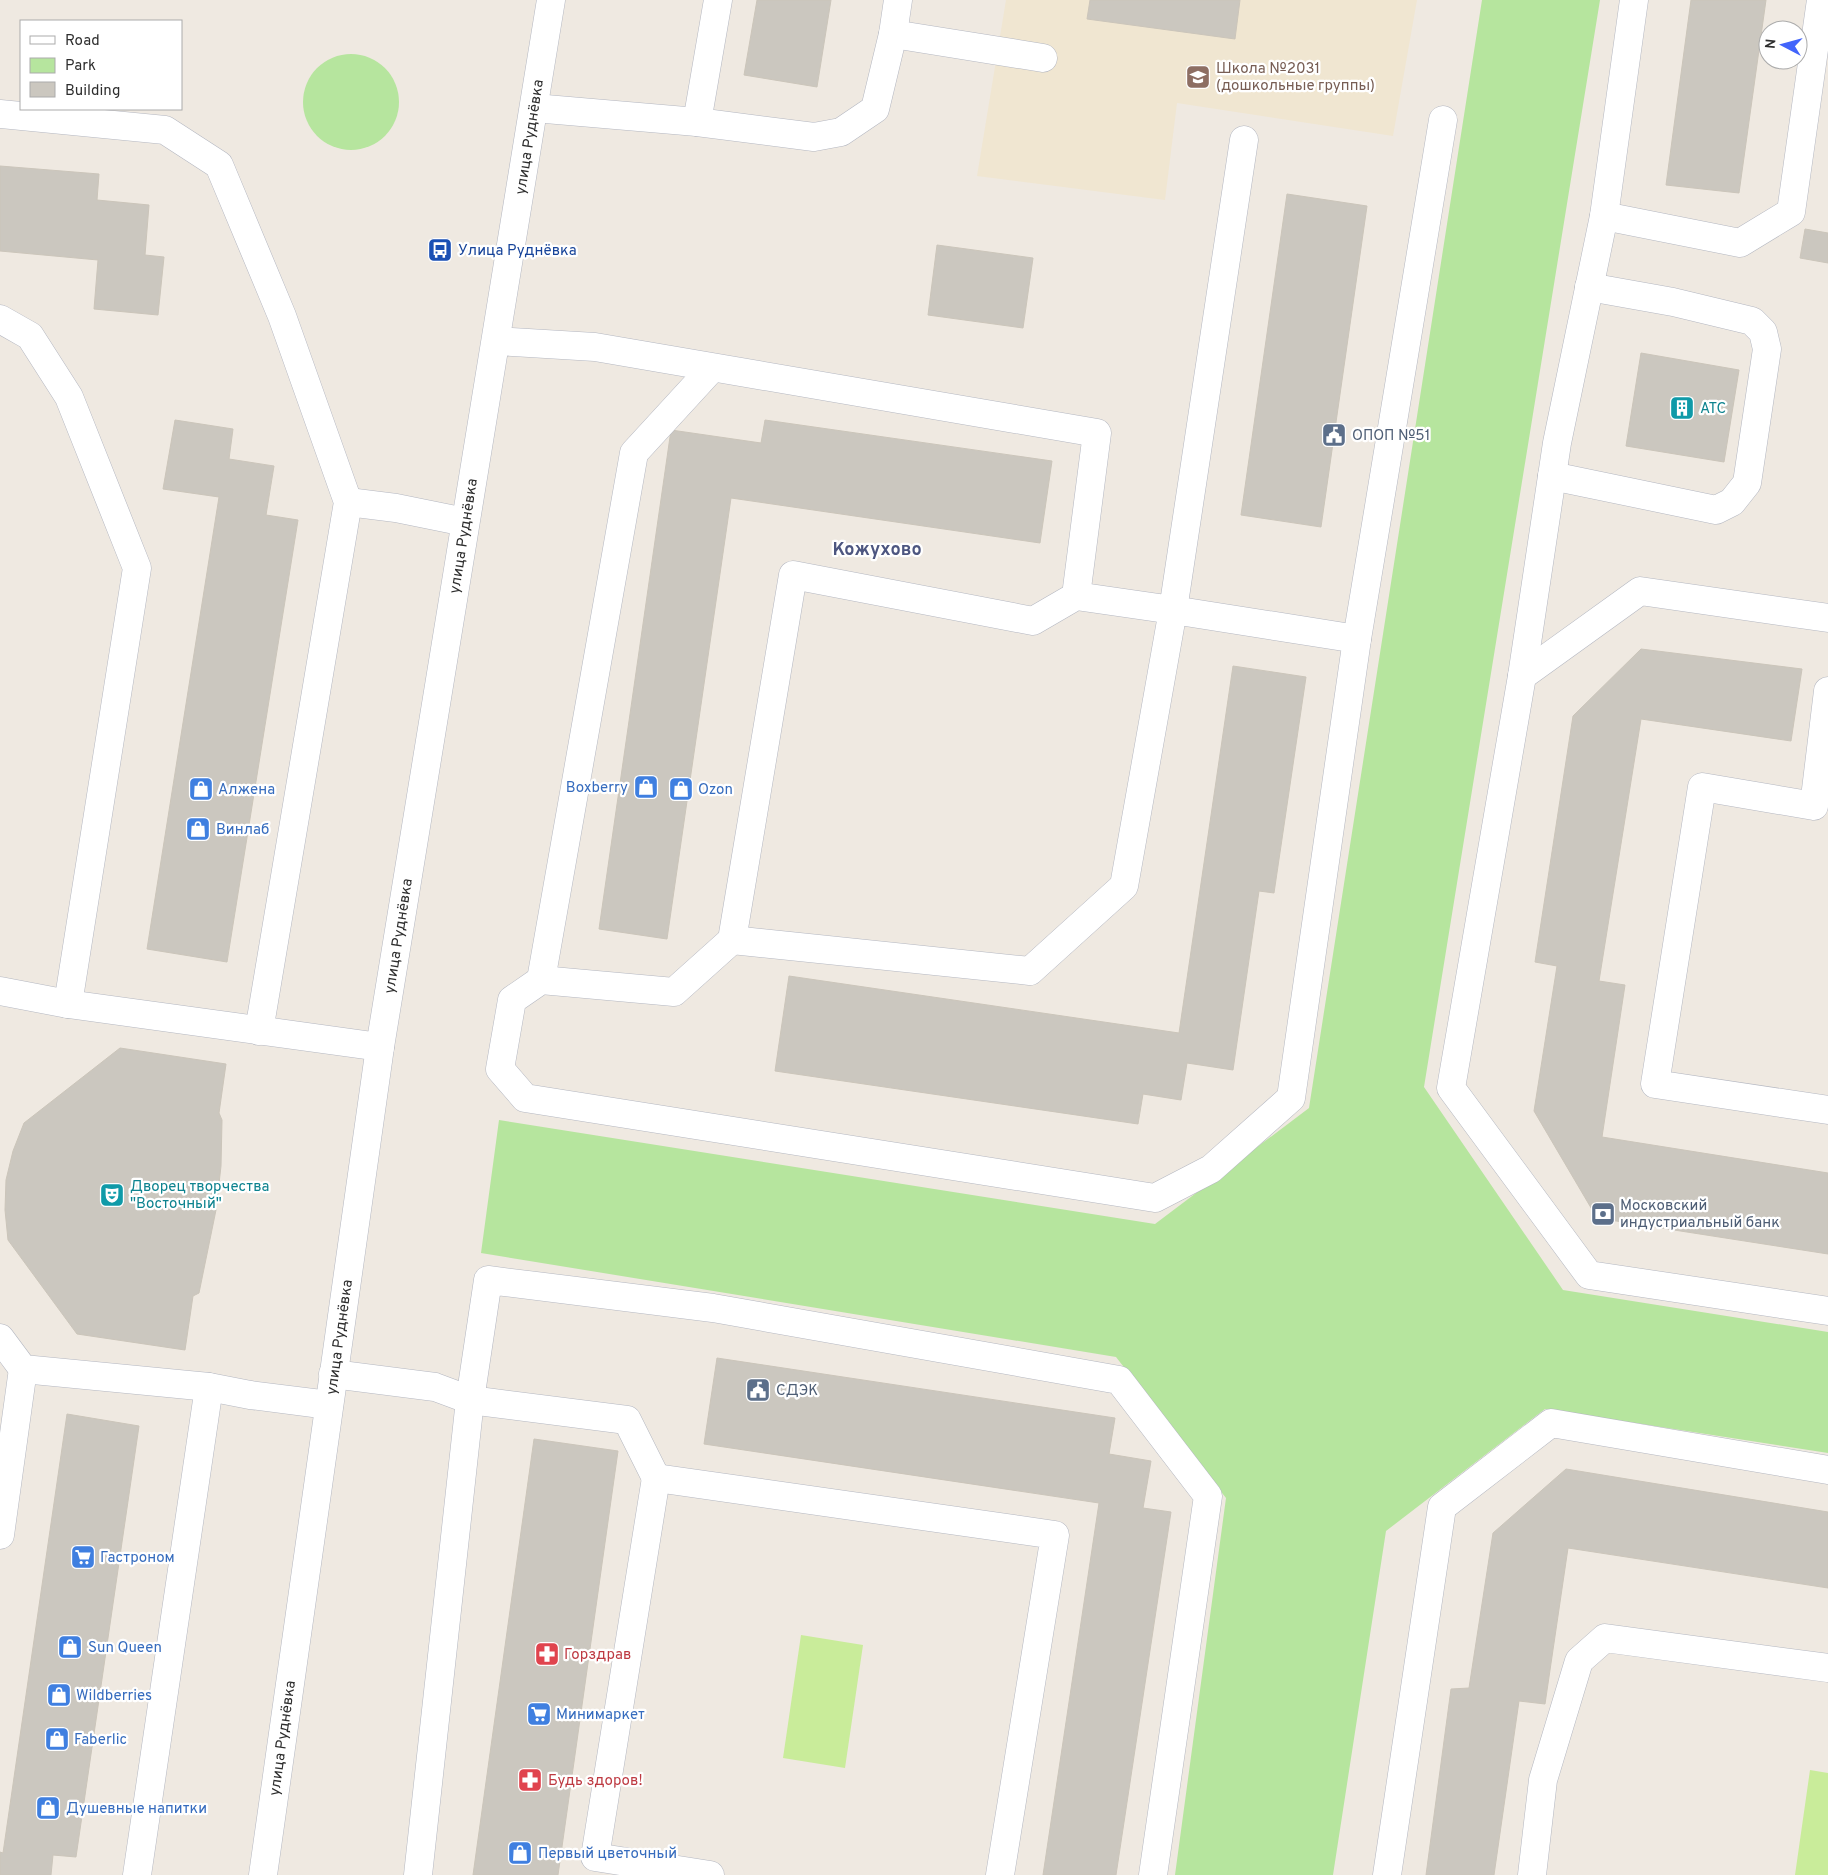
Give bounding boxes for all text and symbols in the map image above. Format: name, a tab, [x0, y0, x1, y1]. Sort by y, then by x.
legend	[20, 20, 182, 110]
north arrow	[1758, 20, 1808, 70]
text: Road	[65, 32, 100, 51]
text: N	[1763, 38, 1781, 50]
text: Park	[65, 57, 96, 76]
place label: Школа №2031 (дошкольные группы)	[1216, 60, 1375, 96]
school or university icon: Школа №2031 (дошкольные группы)	[1185, 64, 1211, 90]
street label: улица Руднёвка	[512, 78, 549, 196]
text: Building	[65, 82, 120, 101]
bus stop icon: Улица Руднёвка	[427, 237, 453, 263]
place label: Улица Руднёвка	[458, 242, 577, 261]
building icon: АТС	[1669, 395, 1695, 421]
place label: АТС	[1700, 400, 1726, 419]
public building icon: ОПОП №51	[1321, 422, 1347, 448]
place label: ОПОП №51	[1352, 427, 1430, 446]
street label: улица Руднёвка	[446, 477, 483, 595]
district label: Кожухово	[832, 539, 922, 562]
shop icon: Boxberry	[633, 774, 659, 800]
shop icon: Алжена	[188, 776, 214, 802]
shop icon: Ozon	[668, 776, 694, 802]
place label: Boxberry	[566, 779, 628, 798]
place label: Алжена	[218, 781, 275, 800]
place label: Ozon	[698, 781, 733, 800]
shop icon: Винлаб	[185, 816, 211, 842]
place label: Винлаб	[216, 821, 269, 840]
street label: улица Руднёвка	[381, 877, 418, 995]
place label: Дворец творчества "Восточный"	[130, 1178, 269, 1214]
theatre icon: Дворец творчества "Восточный"	[99, 1182, 125, 1208]
place label: Московский индустриальный банк	[1620, 1197, 1780, 1233]
bank icon: Московский индустриальный банк	[1590, 1201, 1616, 1227]
street label: улица Руднёвка	[323, 1278, 358, 1396]
public building icon: СДЭК	[745, 1377, 771, 1403]
place label: СДЭК	[776, 1382, 818, 1401]
supermarket icon: Гастроном	[70, 1544, 96, 1570]
place label: Гастроном	[100, 1549, 175, 1568]
shop icon: Sun Queen	[57, 1634, 83, 1660]
place label: Sun Queen	[88, 1639, 162, 1658]
pharmacy icon: Горздрав	[534, 1641, 560, 1667]
place label: Горздрав	[564, 1646, 631, 1665]
street label: улица Руднёвка	[266, 1679, 301, 1797]
shop icon: Wildberries	[46, 1682, 72, 1708]
place label: Wildberries	[76, 1687, 152, 1706]
supermarket icon: Минимаркет	[526, 1701, 552, 1727]
place label: Минимаркет	[556, 1706, 645, 1725]
shop icon: Faberlic	[44, 1726, 70, 1752]
place label: Faberlic	[74, 1731, 127, 1750]
pharmacy icon: Будь здоров!	[517, 1767, 543, 1793]
place label: Будь здоров!	[548, 1772, 642, 1791]
shop icon: Душевные напитки	[35, 1795, 61, 1821]
place label: Душевные напитки	[66, 1800, 207, 1819]
shop icon: Первый цветочный	[507, 1840, 533, 1866]
place label: Первый цветочный	[538, 1845, 677, 1864]

